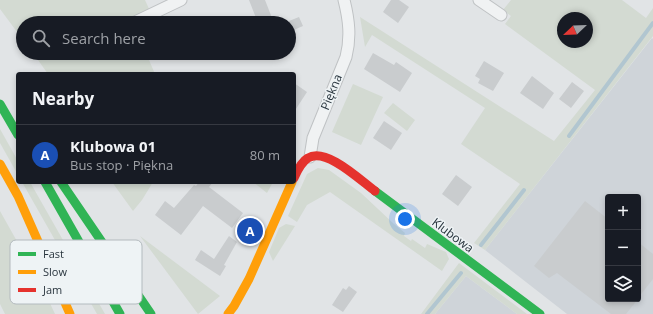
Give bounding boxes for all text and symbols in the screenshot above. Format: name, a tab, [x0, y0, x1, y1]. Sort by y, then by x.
north arrow	[557, 12, 593, 48]
search box	[16, 16, 296, 60]
icon: search	[30, 27, 52, 49]
text: Search here	[62, 28, 146, 48]
street label: Piękna	[316, 72, 346, 112]
text: Nearby	[32, 87, 94, 110]
text: Klubowa 01	[70, 136, 156, 156]
text: A	[41, 146, 49, 164]
text: 80 m	[250, 146, 280, 164]
text: Bus stop · Piękna	[70, 156, 173, 174]
map controls	[605, 194, 641, 302]
button: +	[605, 194, 641, 230]
your location	[395, 209, 415, 229]
street label: Klubowa	[429, 214, 477, 256]
pin: A	[237, 216, 263, 246]
button: −	[605, 230, 641, 266]
legend	[10, 240, 142, 304]
text: Fast	[43, 246, 64, 261]
text: Slow	[43, 264, 67, 279]
button: layers	[605, 266, 641, 302]
text: Jam	[42, 282, 62, 297]

